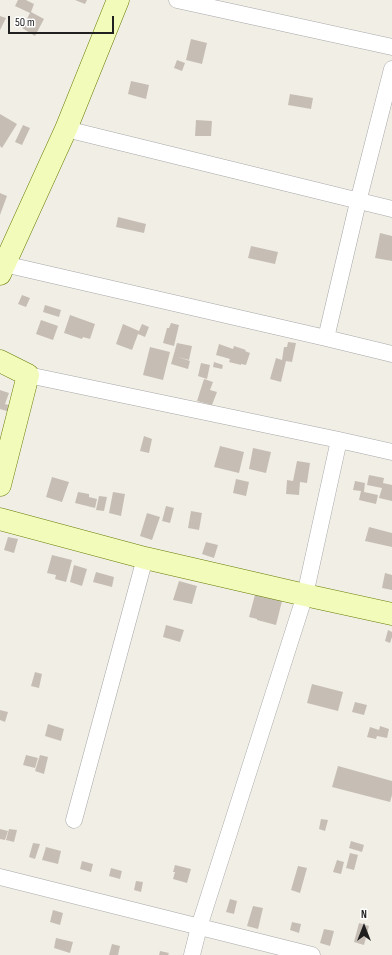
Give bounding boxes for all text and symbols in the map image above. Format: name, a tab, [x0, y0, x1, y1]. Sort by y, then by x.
scale bar	[10, 8, 116, 34]
text: 50 m	[15, 15, 35, 30]
north arrow	[344, 907, 384, 947]
text: N	[361, 908, 367, 921]

